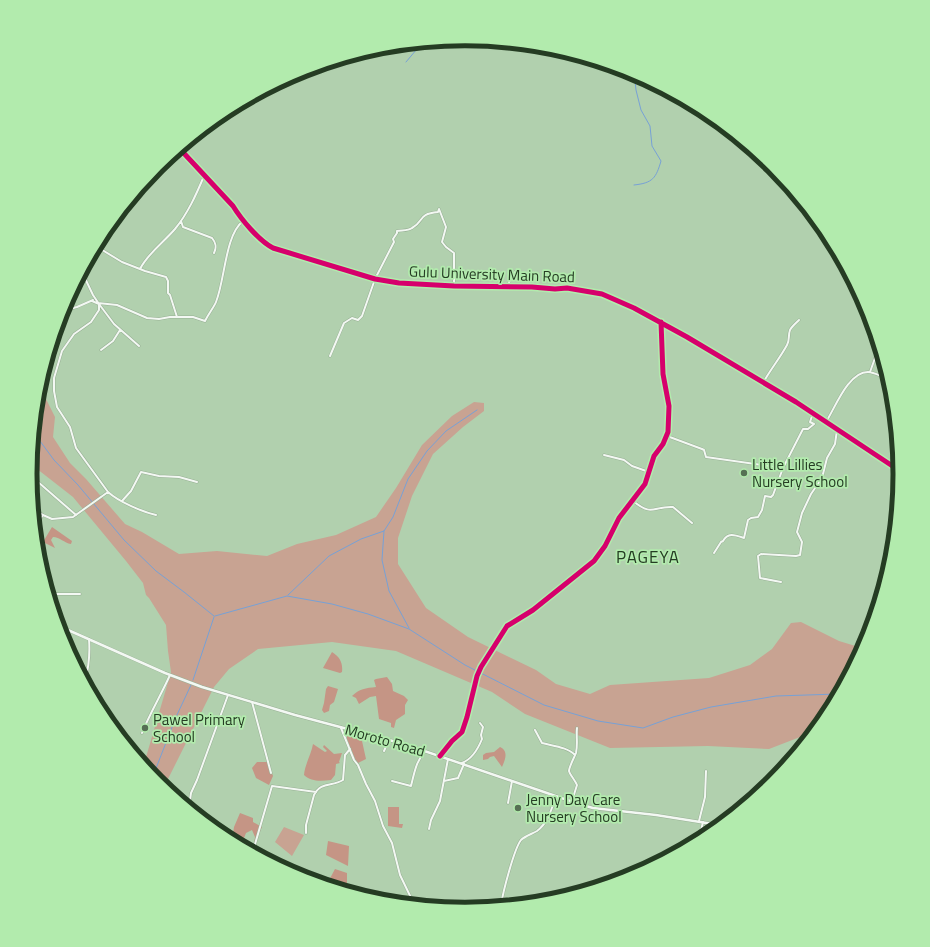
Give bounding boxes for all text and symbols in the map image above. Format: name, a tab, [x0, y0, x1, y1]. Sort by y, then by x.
street label: Gulu University Main Road	[409, 260, 575, 288]
place label: Little Lillies Nursery School	[752, 453, 848, 493]
marker: Little Lillies Nursery School	[739, 468, 749, 478]
district label: PAGEYA	[616, 544, 680, 570]
place label: Pawel Primary School	[153, 708, 245, 748]
street label: Moroto Road	[342, 718, 428, 762]
marker: Pawel Primary School	[140, 723, 150, 733]
place label: Jenny Day Care Nursery School	[526, 788, 622, 828]
marker: Jenny Day Care Nursery School	[513, 803, 523, 813]

